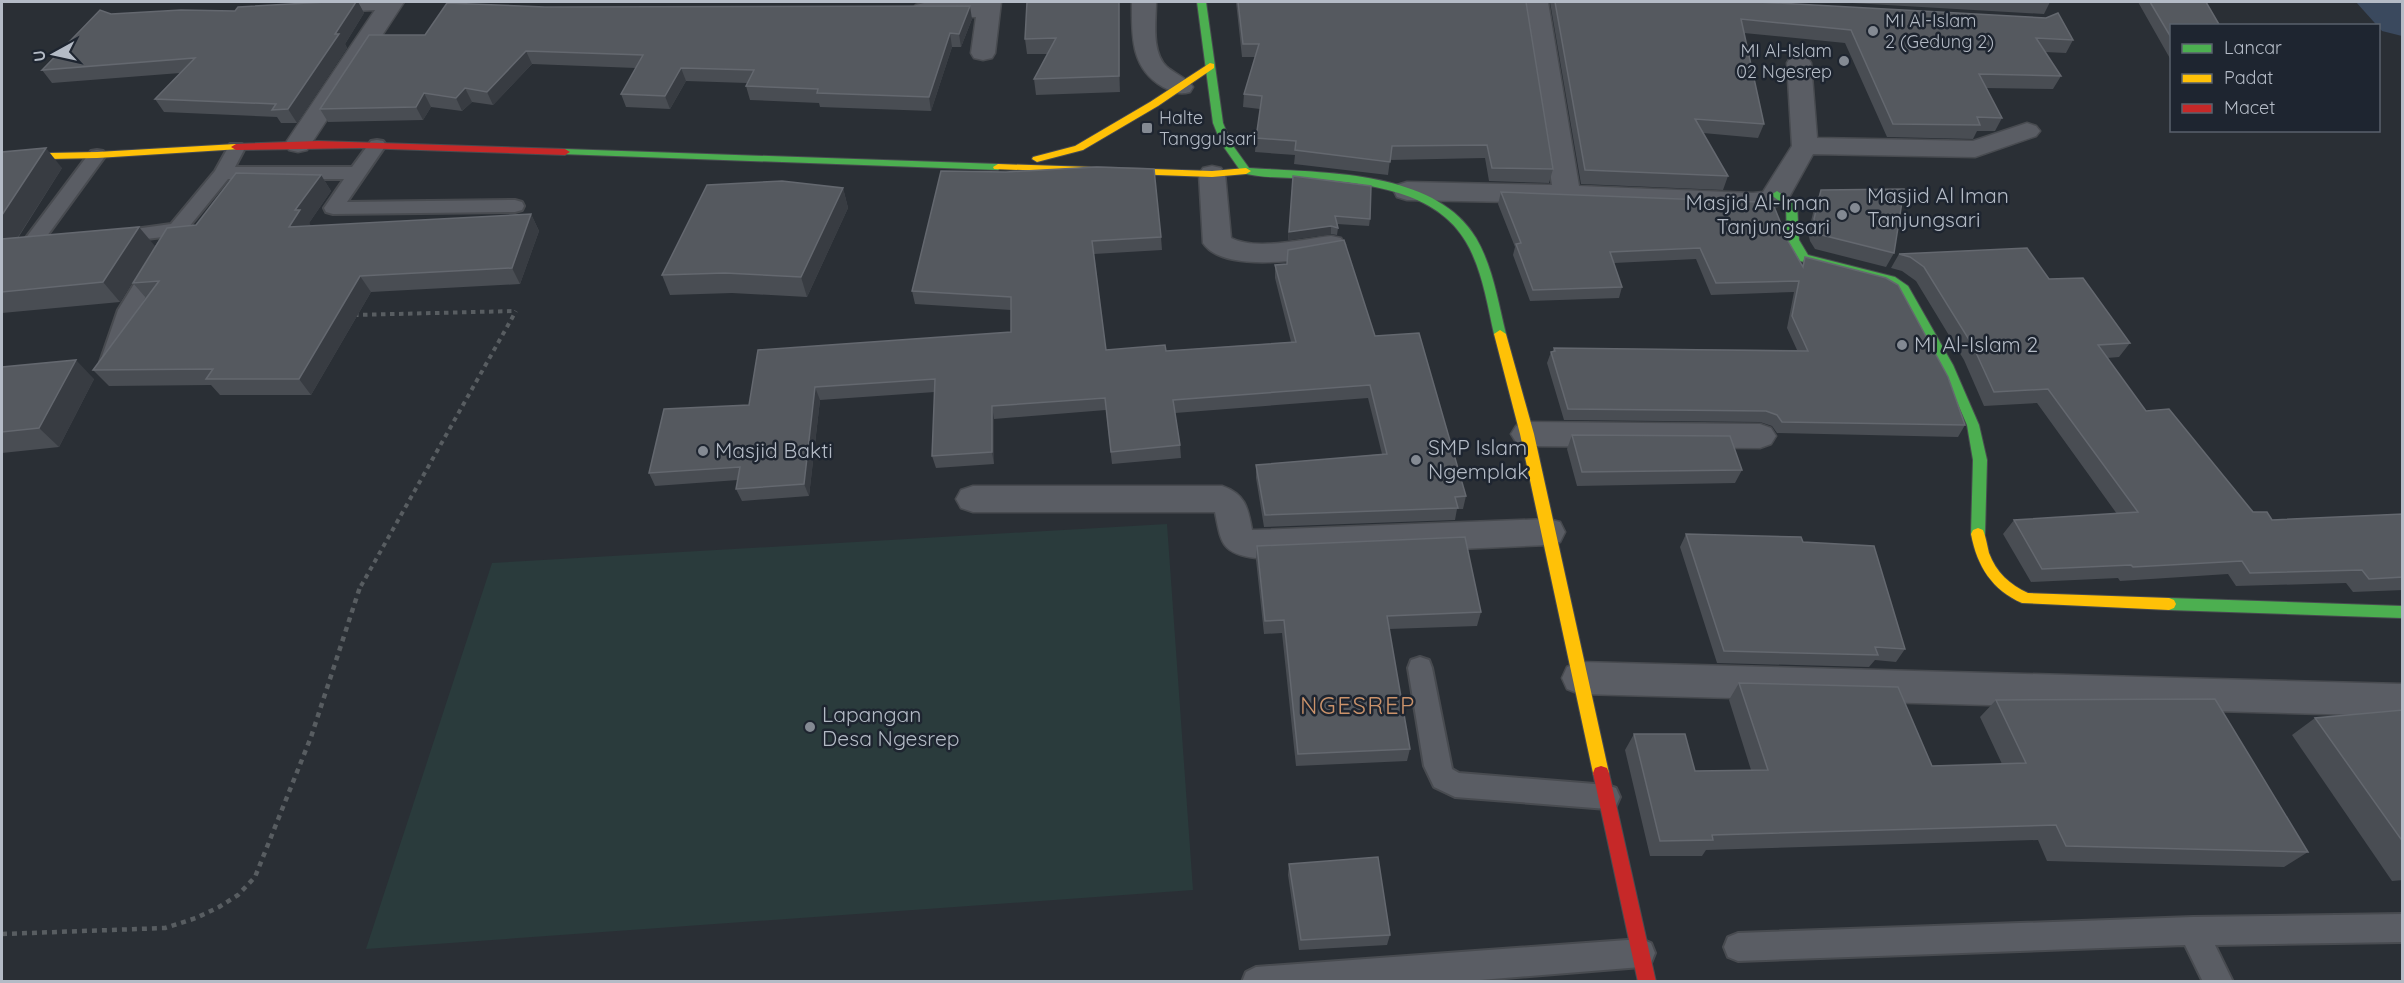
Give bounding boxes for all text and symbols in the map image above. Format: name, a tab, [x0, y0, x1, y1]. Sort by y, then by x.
place label: MI Al-Islam 2 (Gedung 2)	[1885, 9, 1994, 53]
north arrow	[24, 24, 84, 84]
marker: MI Al-Islam 2 (Gedung 2)	[1866, 24, 1880, 38]
legend	[2170, 24, 2380, 132]
text: Lancar	[2224, 36, 2282, 59]
place label: MI Al-Islam 02 Ngesrep	[1736, 39, 1832, 83]
text: U	[28, 49, 50, 63]
marker: MI Al-Islam 02 Ngesrep	[1837, 54, 1851, 68]
text: Padat	[2224, 66, 2273, 89]
text: Macet	[2224, 96, 2275, 119]
place label: Halte Tanggulsari	[1159, 106, 1256, 150]
marker: Halte Tanggulsari	[1140, 121, 1154, 135]
place label: Masjid Al Iman Tanjungsari	[1867, 182, 2009, 232]
place label: Masjid Al-Iman Tanjungsari	[1686, 189, 1830, 239]
marker: Masjid Al Iman Tanjungsari	[1848, 201, 1862, 215]
marker: Masjid Al-Iman Tanjungsari	[1835, 208, 1849, 222]
place label: MI Al-Islam 2	[1914, 331, 2038, 357]
marker: MI Al-Islam 2	[1895, 338, 1909, 352]
place label: SMP Islam Ngemplak	[1428, 434, 1529, 484]
place label: Masjid Bakti	[715, 437, 833, 463]
marker: Masjid Bakti	[696, 444, 710, 458]
marker: SMP Islam Ngemplak	[1409, 453, 1423, 467]
district label: NGESREP	[1300, 690, 1416, 720]
place label: Lapangan Desa Ngesrep	[822, 701, 960, 751]
marker: Lapangan Desa Ngesrep	[803, 720, 817, 734]

